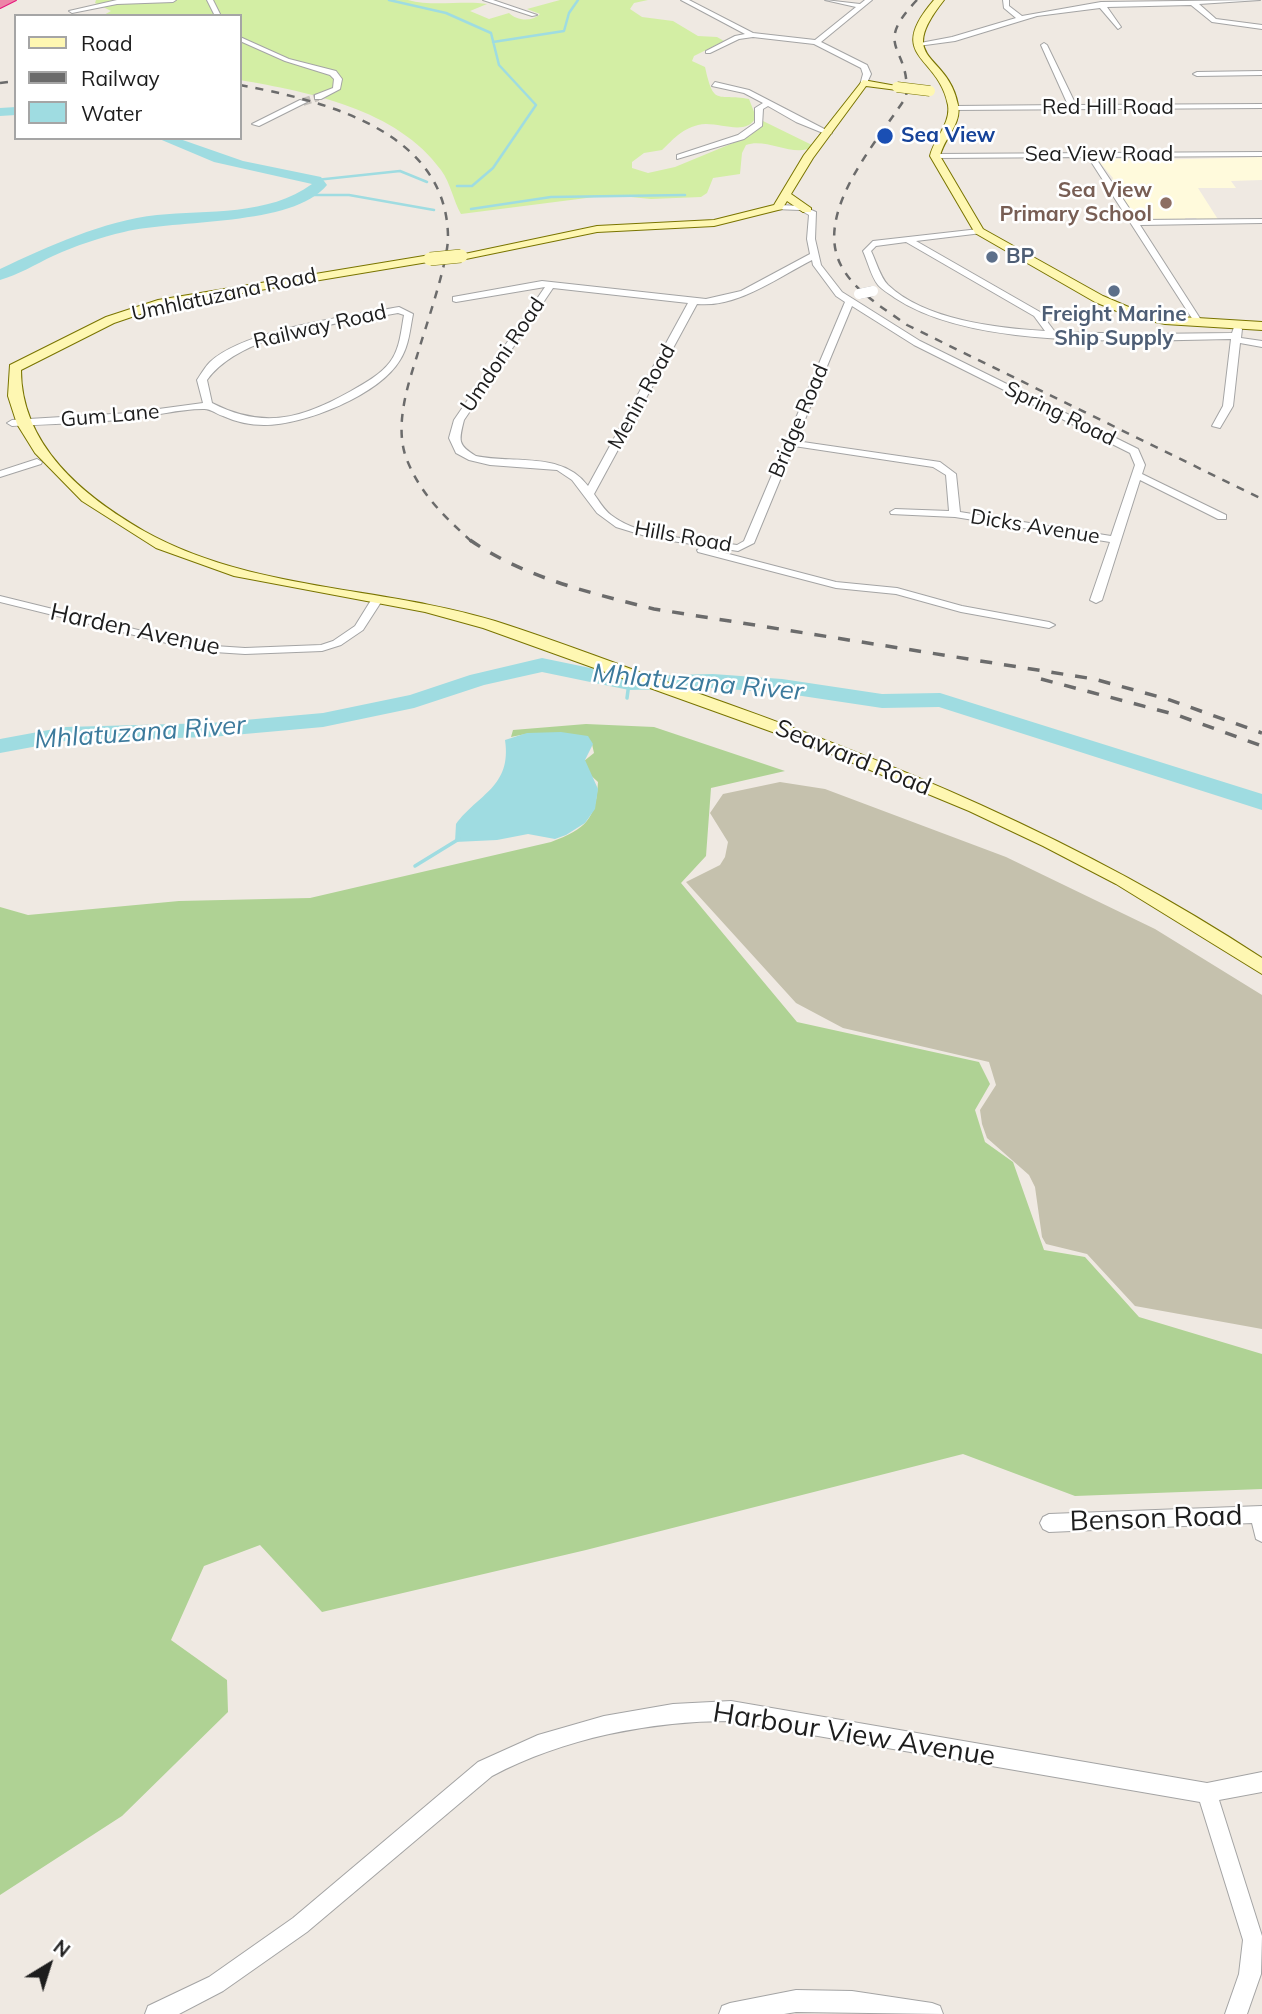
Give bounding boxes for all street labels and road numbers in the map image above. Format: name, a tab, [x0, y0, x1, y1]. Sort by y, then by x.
street label: Red Hill Road	[1042, 95, 1174, 121]
street label: Sea View Road	[1025, 142, 1173, 168]
street label: Umhlatuzana Road	[129, 263, 319, 327]
street label: Umdoni Road	[455, 293, 551, 417]
street label: Railway Road	[251, 299, 389, 355]
street label: Menin Road	[603, 340, 681, 454]
street label: Bridge Road	[764, 361, 834, 481]
street label: Spring Road	[1000, 376, 1120, 452]
street label: Gum Lane	[60, 399, 160, 433]
street label: Dicks Avenue	[968, 504, 1102, 550]
street label: Hills Road	[632, 516, 734, 558]
street label: Harden Avenue	[48, 598, 222, 662]
street label: Seaward Road	[771, 714, 935, 802]
street label: Benson Road	[1069, 1499, 1243, 1539]
street label: Harbour View Avenue	[710, 1696, 998, 1774]

